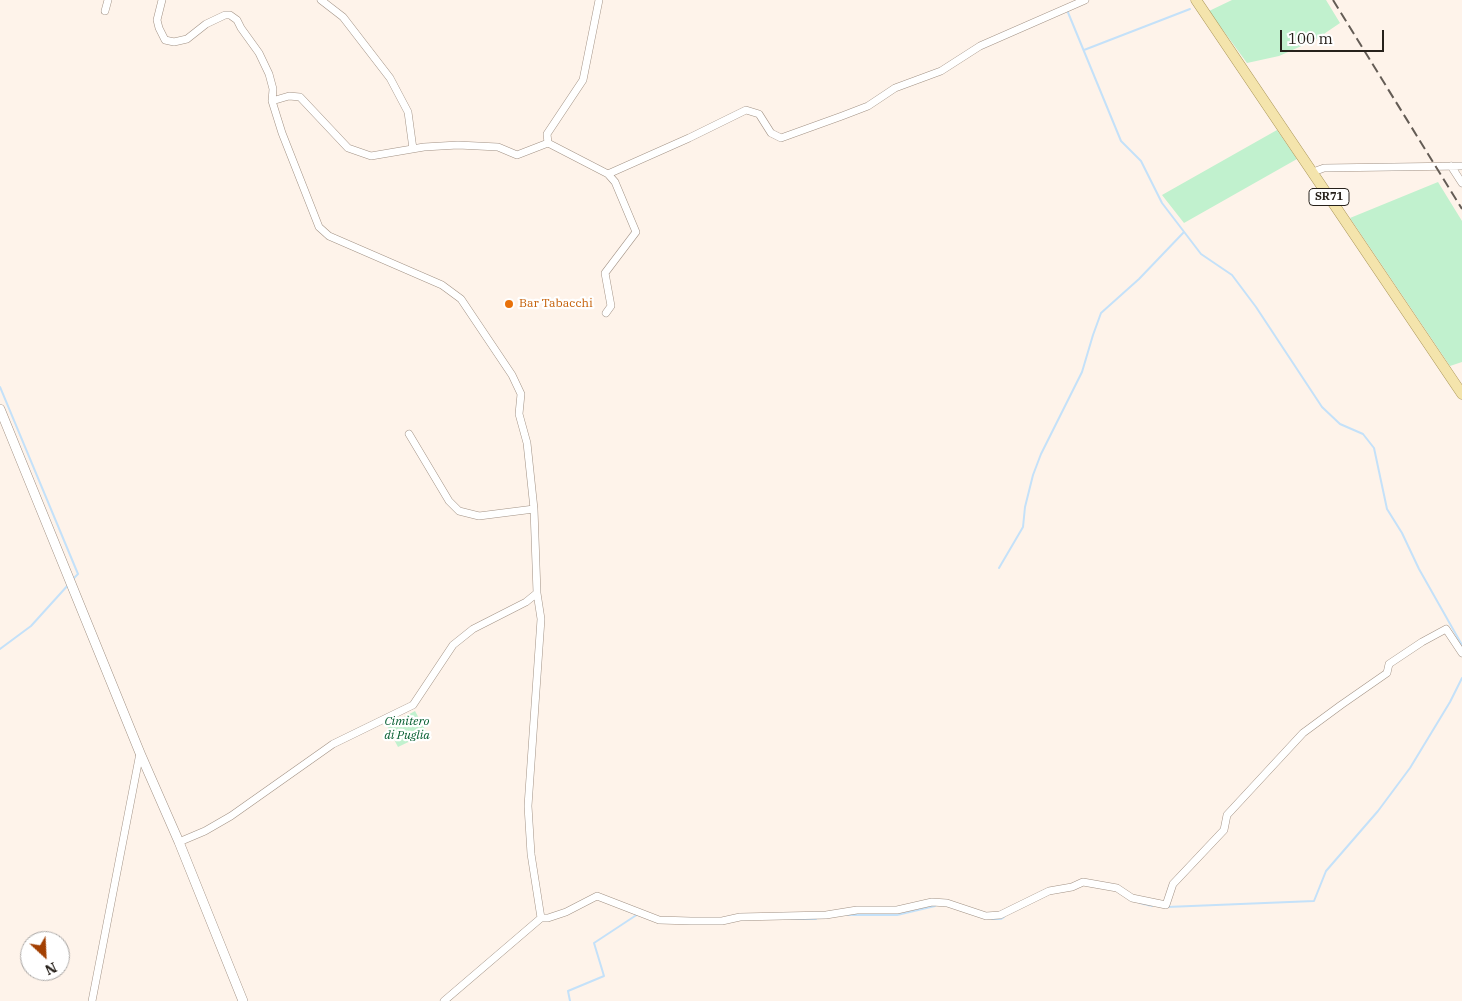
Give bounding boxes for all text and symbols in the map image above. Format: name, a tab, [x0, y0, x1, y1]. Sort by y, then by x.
scale bar	[1282, 20, 1386, 52]
text: 100 m	[1288, 29, 1333, 48]
road number: SR71	[1309, 188, 1349, 206]
place label: Bar Tabacchi	[519, 297, 593, 311]
marker: Bar Tabacchi	[503, 298, 515, 310]
park label: Cimitero di Puglia	[384, 715, 430, 743]
north arrow	[20, 931, 70, 981]
text: N	[42, 958, 60, 979]

